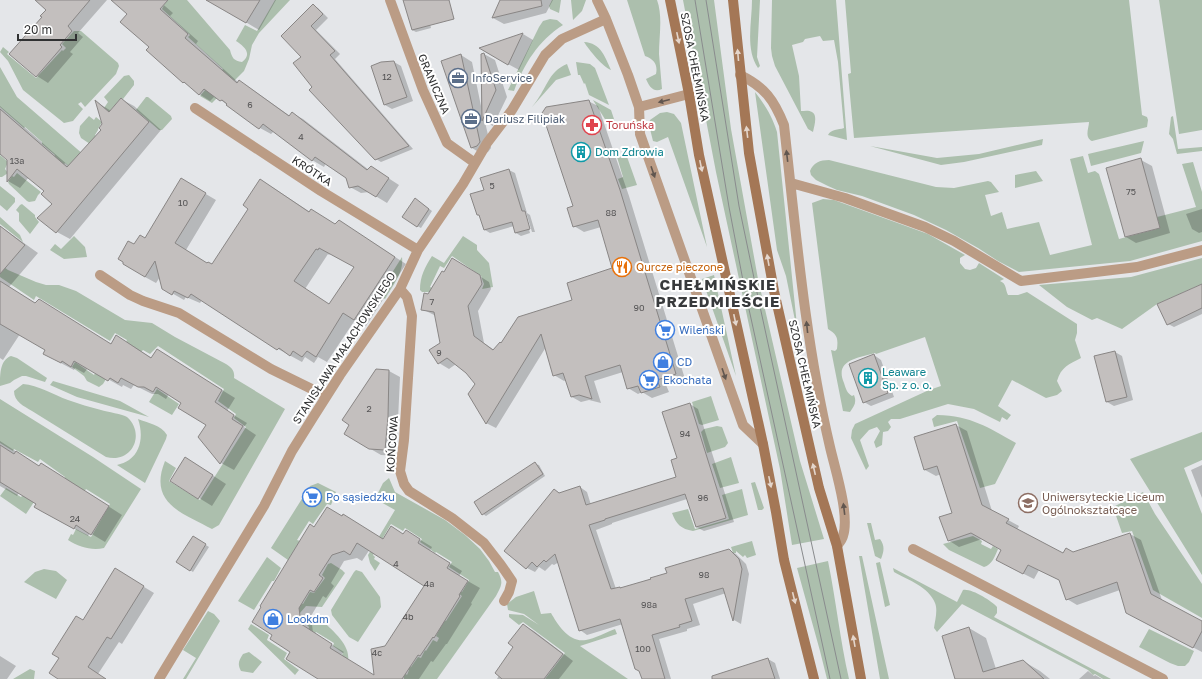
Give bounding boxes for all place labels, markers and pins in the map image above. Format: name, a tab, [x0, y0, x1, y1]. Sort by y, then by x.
office icon: InfoService	[447, 67, 469, 89]
place label: InfoService	[472, 71, 532, 84]
office icon: Dariusz Filipiak	[460, 108, 482, 130]
place label: Dariusz Filipiak	[485, 112, 565, 125]
pharmacy icon: Toruńska	[581, 114, 603, 136]
place label: Toruńska	[606, 118, 654, 131]
building icon: Dom Zdrowia	[570, 141, 592, 163]
place label: Dom Zdrowia	[595, 145, 664, 158]
restaurant icon: Qurcze pieczone	[611, 256, 633, 278]
place label: Qurcze pieczone	[636, 260, 723, 273]
supermarket icon: Wileński	[654, 319, 676, 341]
place label: Wileński	[679, 323, 724, 336]
shop icon: CD	[652, 351, 674, 373]
place label: CD	[677, 355, 692, 368]
place label: Leaware Sp. z o. o.	[882, 365, 932, 391]
building icon: Leaware Sp. z o. o.	[857, 367, 879, 389]
supermarket icon: Ekochata	[638, 369, 660, 391]
place label: Ekochata	[663, 373, 712, 386]
supermarket icon: Po sąsiedzku	[301, 486, 323, 508]
place label: Po sąsiedzku	[326, 490, 395, 503]
place label: Uniwersyteckie Liceum Ogólnokształcące	[1042, 490, 1165, 516]
school or university icon: Uniwersyteckie Liceum Ogólnokształcące	[1017, 492, 1039, 514]
shop icon: Lookdm	[262, 608, 284, 630]
place label: Lookdm	[287, 612, 329, 625]

